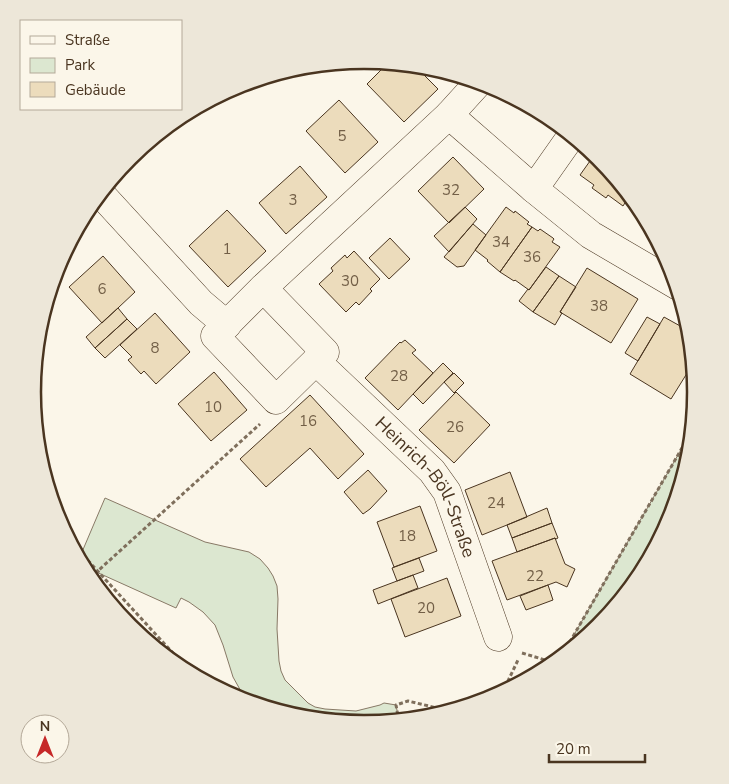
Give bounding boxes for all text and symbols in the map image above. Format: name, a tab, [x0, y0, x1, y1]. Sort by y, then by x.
legend	[20, 20, 182, 110]
text: Straße	[65, 30, 110, 50]
text: Park	[65, 55, 95, 75]
text: Gebäude	[65, 80, 126, 100]
house number: 5	[337, 126, 347, 146]
house number: 32	[442, 180, 460, 200]
house number: 3	[288, 190, 298, 210]
house number: 34	[492, 232, 510, 252]
house number: 1	[222, 239, 232, 259]
house number: 36	[523, 247, 541, 267]
house number: 30	[341, 271, 359, 291]
house number: 6	[97, 279, 107, 299]
house number: 38	[590, 296, 608, 316]
house number: 8	[150, 338, 160, 358]
house number: 28	[390, 366, 408, 386]
house number: 10	[204, 397, 222, 417]
house number: 16	[299, 411, 317, 431]
street label: Heinrich-Böll-Straße	[370, 411, 481, 561]
house number: 26	[446, 417, 464, 437]
house number: 24	[487, 493, 505, 513]
house number: 18	[398, 526, 416, 546]
house number: 22	[526, 566, 544, 586]
house number: 20	[417, 598, 435, 618]
north arrow	[20, 714, 70, 764]
text: N	[40, 717, 50, 736]
scale bar	[549, 732, 645, 764]
text: 20 m	[556, 739, 591, 759]

